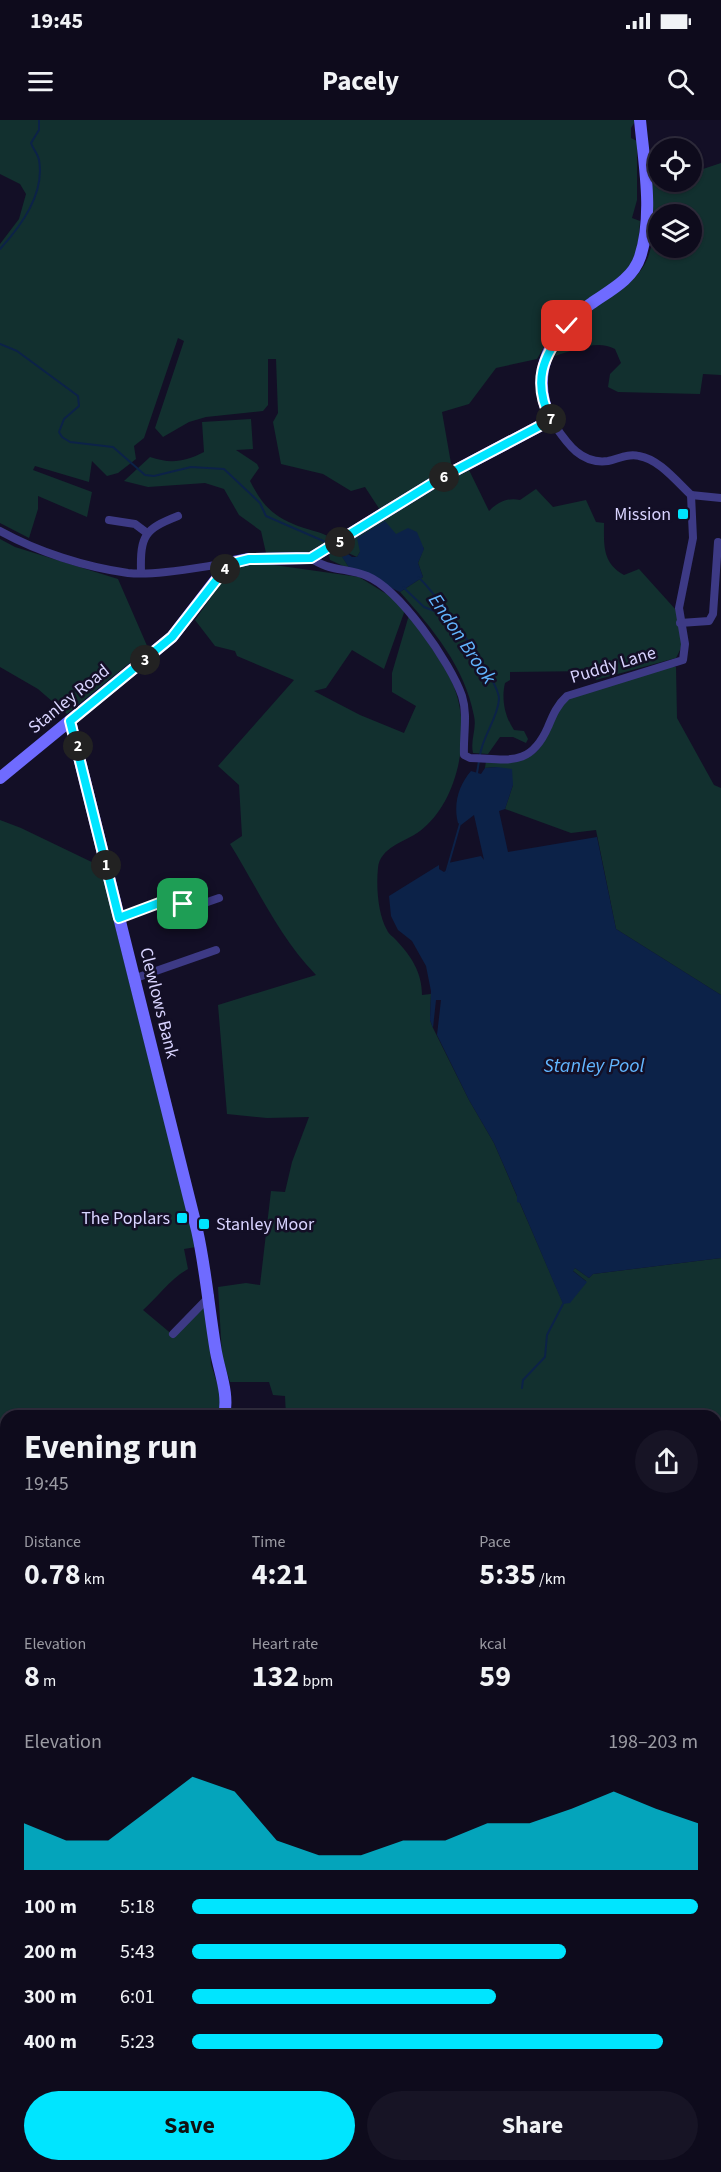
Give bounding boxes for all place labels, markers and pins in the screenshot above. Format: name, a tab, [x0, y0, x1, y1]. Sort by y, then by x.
pin	[541, 300, 592, 351]
pin: 7	[536, 404, 566, 434]
pin: 6	[429, 462, 459, 492]
place label: Mission	[614, 502, 671, 527]
marker: Mission	[676, 507, 690, 521]
pin: 5	[325, 527, 355, 557]
pin: 4	[210, 554, 240, 584]
pin: 3	[130, 645, 160, 675]
pin: 2	[63, 731, 93, 761]
pin: 1	[91, 850, 121, 880]
pin	[157, 878, 208, 929]
place label: The Poplars	[81, 1206, 170, 1231]
marker: The Poplars	[175, 1211, 189, 1225]
place label: Stanley Moor	[216, 1212, 315, 1237]
marker: Stanley Moor	[197, 1217, 211, 1231]

